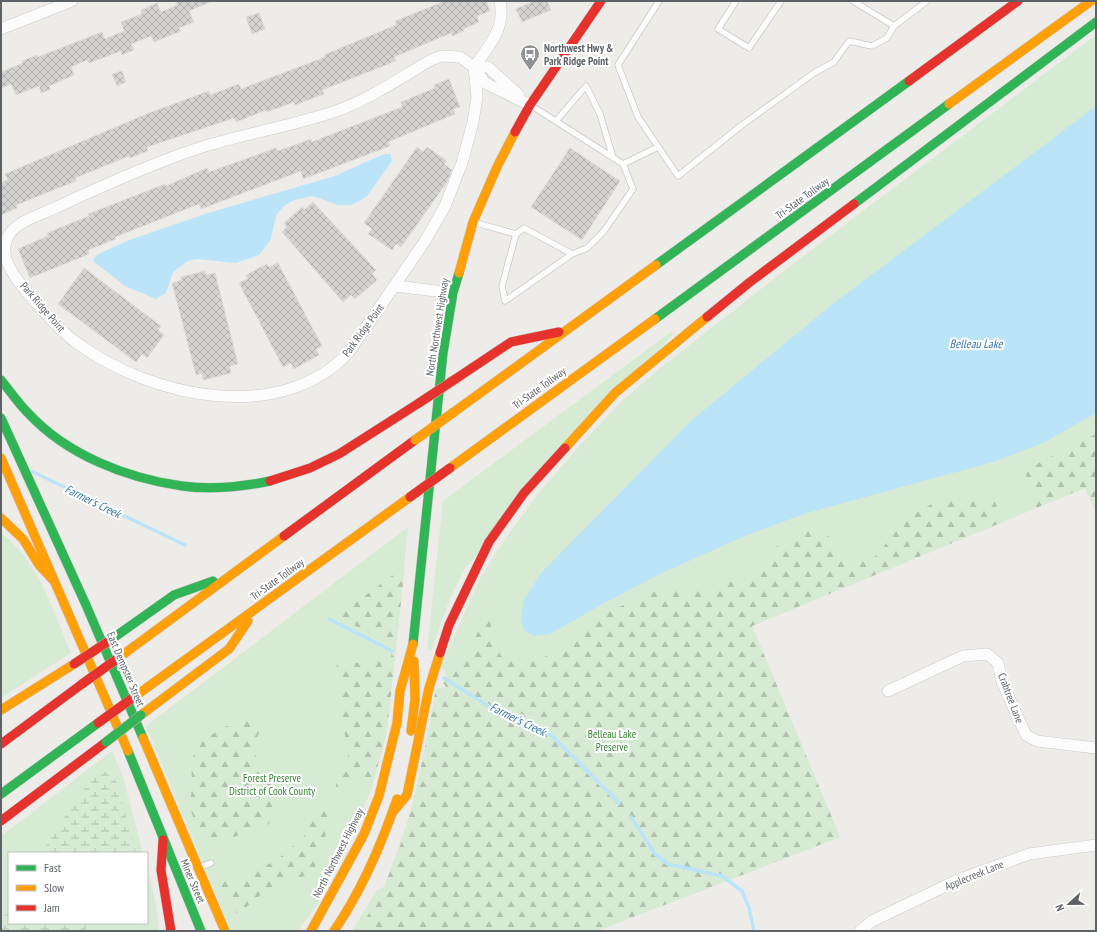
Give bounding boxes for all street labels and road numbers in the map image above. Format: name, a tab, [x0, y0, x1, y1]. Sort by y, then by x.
street label: Tri-State Tollway	[772, 173, 832, 222]
street label: North Northwest Highway	[422, 276, 452, 377]
street label: Park Ridge Point	[17, 279, 69, 335]
street label: Park Ridge Point	[339, 301, 387, 359]
street label: Tri-State Tollway	[509, 363, 569, 412]
street label: Tri-State Tollway	[247, 554, 307, 603]
street label: East Dempster Street	[104, 630, 148, 708]
street label: Crabtree Lane	[995, 671, 1027, 726]
street label: North Northwest Highway	[309, 805, 367, 900]
street label: Miner Street	[177, 857, 209, 905]
street label: Applecreek Lane	[943, 857, 1006, 893]

